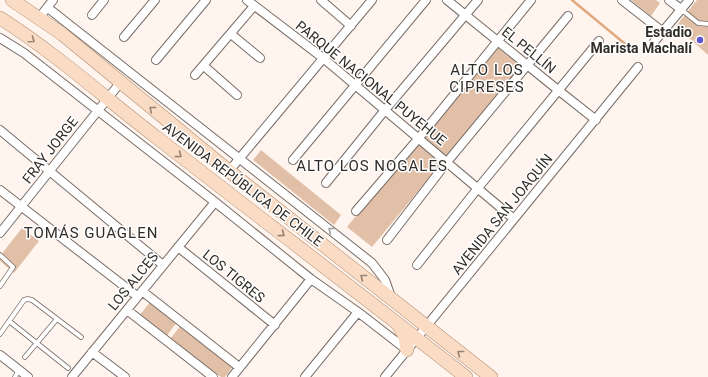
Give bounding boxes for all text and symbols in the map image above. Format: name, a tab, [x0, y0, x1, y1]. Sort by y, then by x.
street label: PARQUE NACIONAL PUYEHUE	[293, 17, 450, 149]
street label: EL PELLÍN	[499, 23, 560, 77]
place label: Estadio Marista Machalí	[591, 24, 693, 56]
one-way arrow	[28, 35, 35, 42]
marker: Estadio Marista Machalí	[695, 35, 705, 45]
district label: ALTO LOS CIPRESES	[449, 61, 525, 96]
one-way arrow	[149, 106, 156, 113]
street label: FRAY JORGE	[19, 113, 81, 187]
street label: AVENIDA REPÚBLICA DE CHILE	[160, 118, 327, 249]
one-way arrow	[174, 150, 181, 157]
street label: AVENIDA SAN JOAQUÍN	[448, 150, 556, 278]
district label: ALTO LOS NOGALES	[296, 157, 448, 175]
district label: TOMÁS GUAGLEN	[24, 224, 158, 242]
one-way arrow	[328, 228, 335, 235]
one-way arrow	[278, 229, 285, 236]
street label: LOS TIGRES	[200, 246, 268, 306]
street label: LOS ALCES	[105, 249, 161, 313]
one-way arrow	[361, 274, 368, 281]
one-way arrow	[458, 351, 465, 358]

